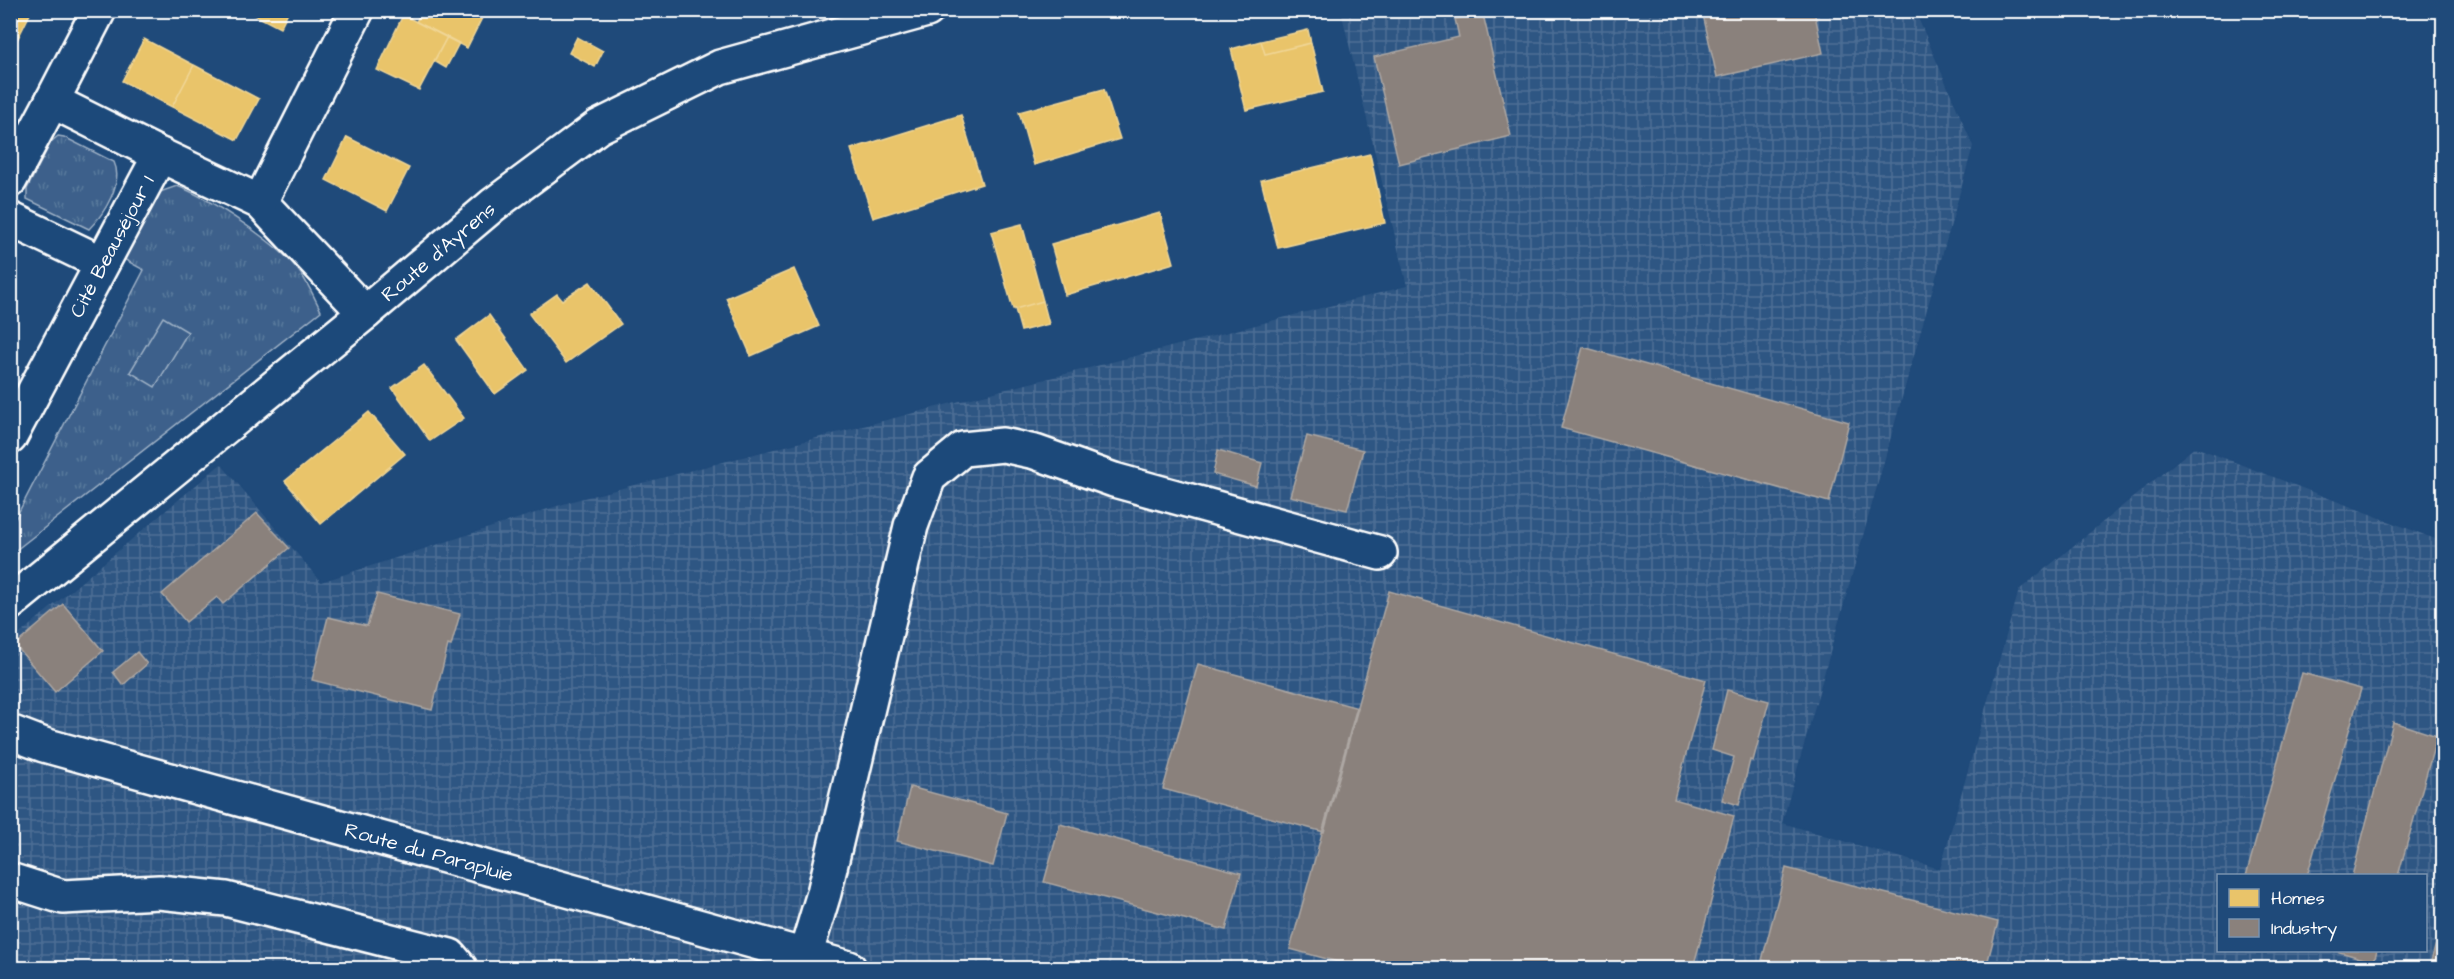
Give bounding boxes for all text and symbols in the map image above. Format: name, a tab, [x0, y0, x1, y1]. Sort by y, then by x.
street label: Cité Beauséjour 1	[63, 171, 162, 323]
street label: Route d'Ayrens	[375, 196, 502, 309]
street label: Route du Parapluie	[341, 816, 516, 889]
legend	[2217, 874, 2427, 952]
text: Homes	[2271, 886, 2325, 911]
text: Industry	[2271, 916, 2337, 942]

